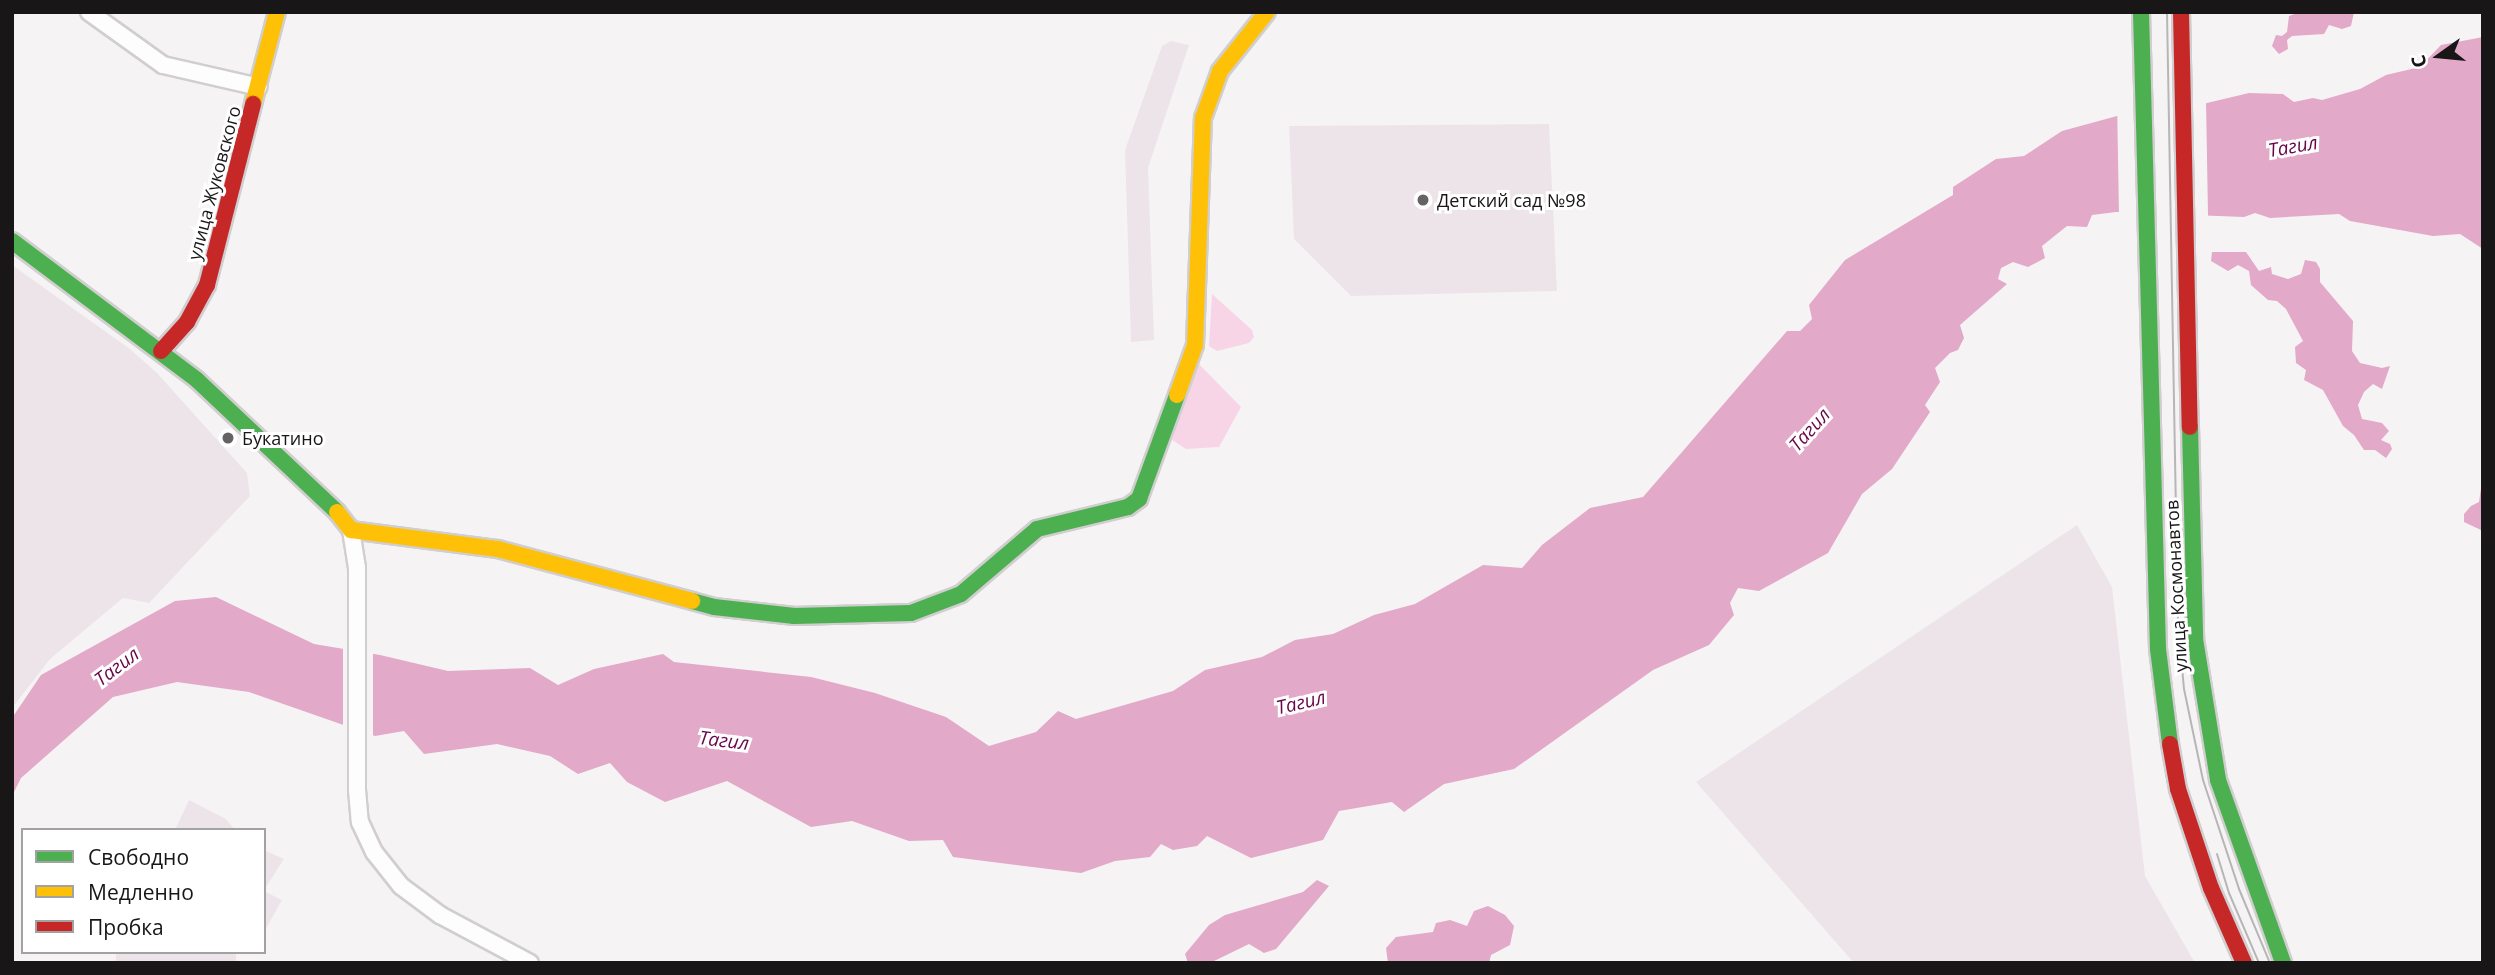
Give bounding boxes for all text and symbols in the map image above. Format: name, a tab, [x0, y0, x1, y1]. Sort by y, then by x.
north arrow	[2404, 21, 2474, 91]
text: С	[2405, 52, 2433, 71]
street label: улица Жуковского	[183, 104, 245, 262]
water label: Тагил	[2266, 131, 2320, 163]
place label: Детский сад №98	[1437, 189, 1586, 211]
marker: Детский сад №98	[1415, 192, 1431, 208]
water label: Тагил	[1785, 404, 1835, 456]
place label: Букатино	[242, 427, 323, 449]
marker: Букатино	[220, 430, 236, 446]
street label: улица Космонавтов	[2161, 499, 2191, 673]
water label: Тагил	[90, 643, 144, 691]
water label: Тагил	[1274, 686, 1328, 720]
water label: Тагил	[698, 727, 750, 755]
legend	[21, 828, 266, 954]
text: Свободно	[88, 843, 189, 871]
text: Медленно	[88, 878, 194, 906]
text: Пробка	[88, 913, 164, 941]

